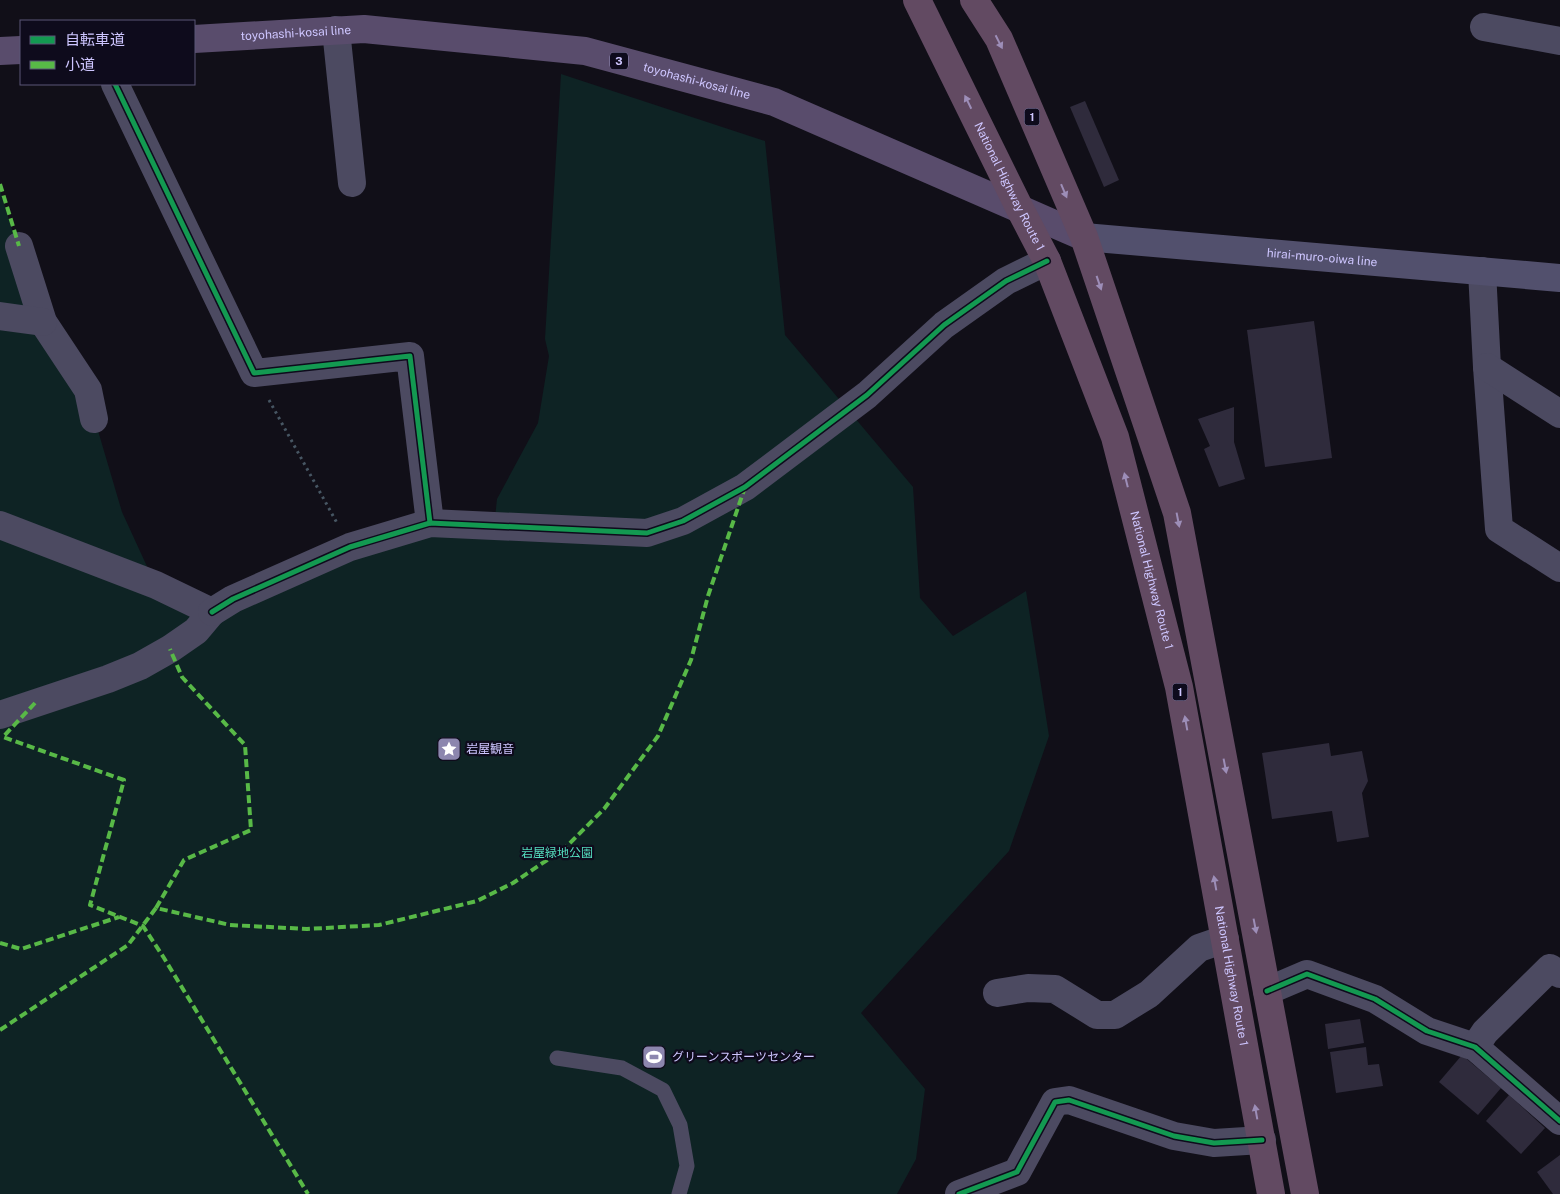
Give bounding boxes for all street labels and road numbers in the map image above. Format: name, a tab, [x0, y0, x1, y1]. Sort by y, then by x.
street label: toyohashi-kosai line	[240, 23, 352, 43]
road number: 3	[610, 52, 628, 70]
street label: toyohashi-kosai line	[641, 60, 752, 102]
road number: 1	[1024, 108, 1040, 125]
street label: National Highway Route 1	[971, 120, 1047, 253]
street label: hirai-muro-oiwa line	[1266, 246, 1378, 269]
street label: National Highway Route 1	[1127, 510, 1176, 651]
road number: 1	[1172, 684, 1188, 700]
street label: National Highway Route 1	[1212, 905, 1251, 1047]

